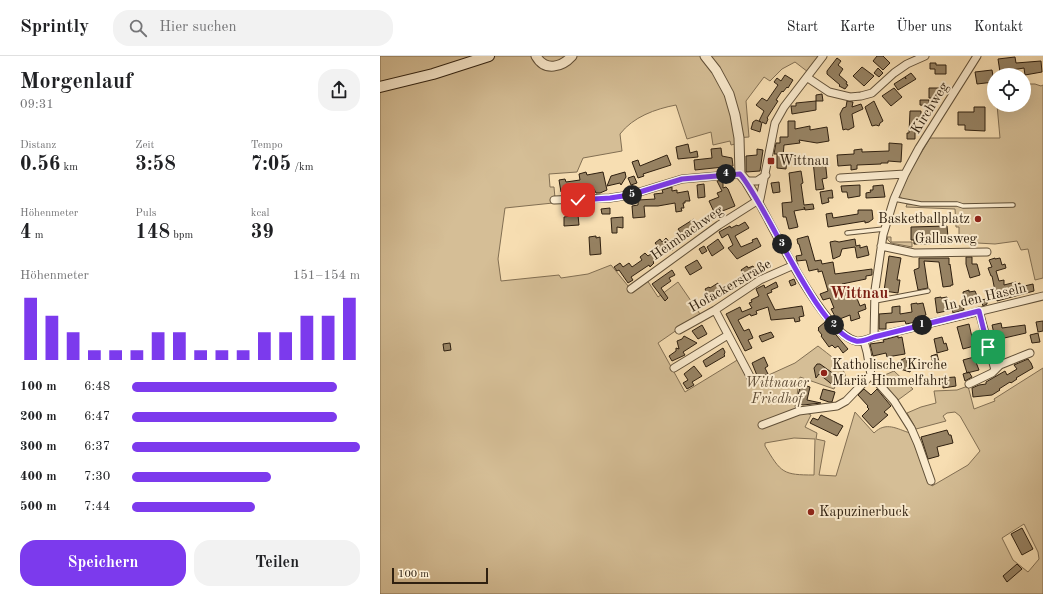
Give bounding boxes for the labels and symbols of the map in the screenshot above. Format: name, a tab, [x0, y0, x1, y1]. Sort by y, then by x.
street label: Kirchweg	[909, 79, 952, 136]
place label: Wittnau	[779, 154, 829, 168]
marker: Wittnau	[766, 156, 776, 166]
pin: 4	[716, 164, 736, 184]
pin	[561, 183, 595, 217]
pin: 5	[622, 185, 642, 205]
street label: Heimbachweg	[648, 203, 726, 263]
place label: Basketballplatz	[878, 212, 970, 226]
marker: Basketballplatz	[973, 214, 983, 224]
street label: Gallusweg	[915, 232, 978, 246]
pin: 3	[772, 234, 792, 254]
street label: Hofackerstraße	[686, 257, 774, 315]
street label: In den Haseln	[942, 281, 1028, 313]
district label: Wittnau	[830, 286, 888, 302]
pin: 2	[824, 315, 844, 335]
pin: 1	[912, 315, 932, 335]
pin	[971, 330, 1005, 364]
place label: Katholische Kirche Mariä Himmelfahrt	[832, 358, 948, 388]
marker: Katholische Kirche Mariä Himmelfahrt	[819, 368, 829, 378]
park label: Wittnauer Friedhof	[745, 376, 810, 407]
place label: Kapuzinerbuck	[819, 505, 909, 519]
marker: Kapuzinerbuck	[806, 507, 816, 517]
scale bar	[392, 566, 488, 585]

